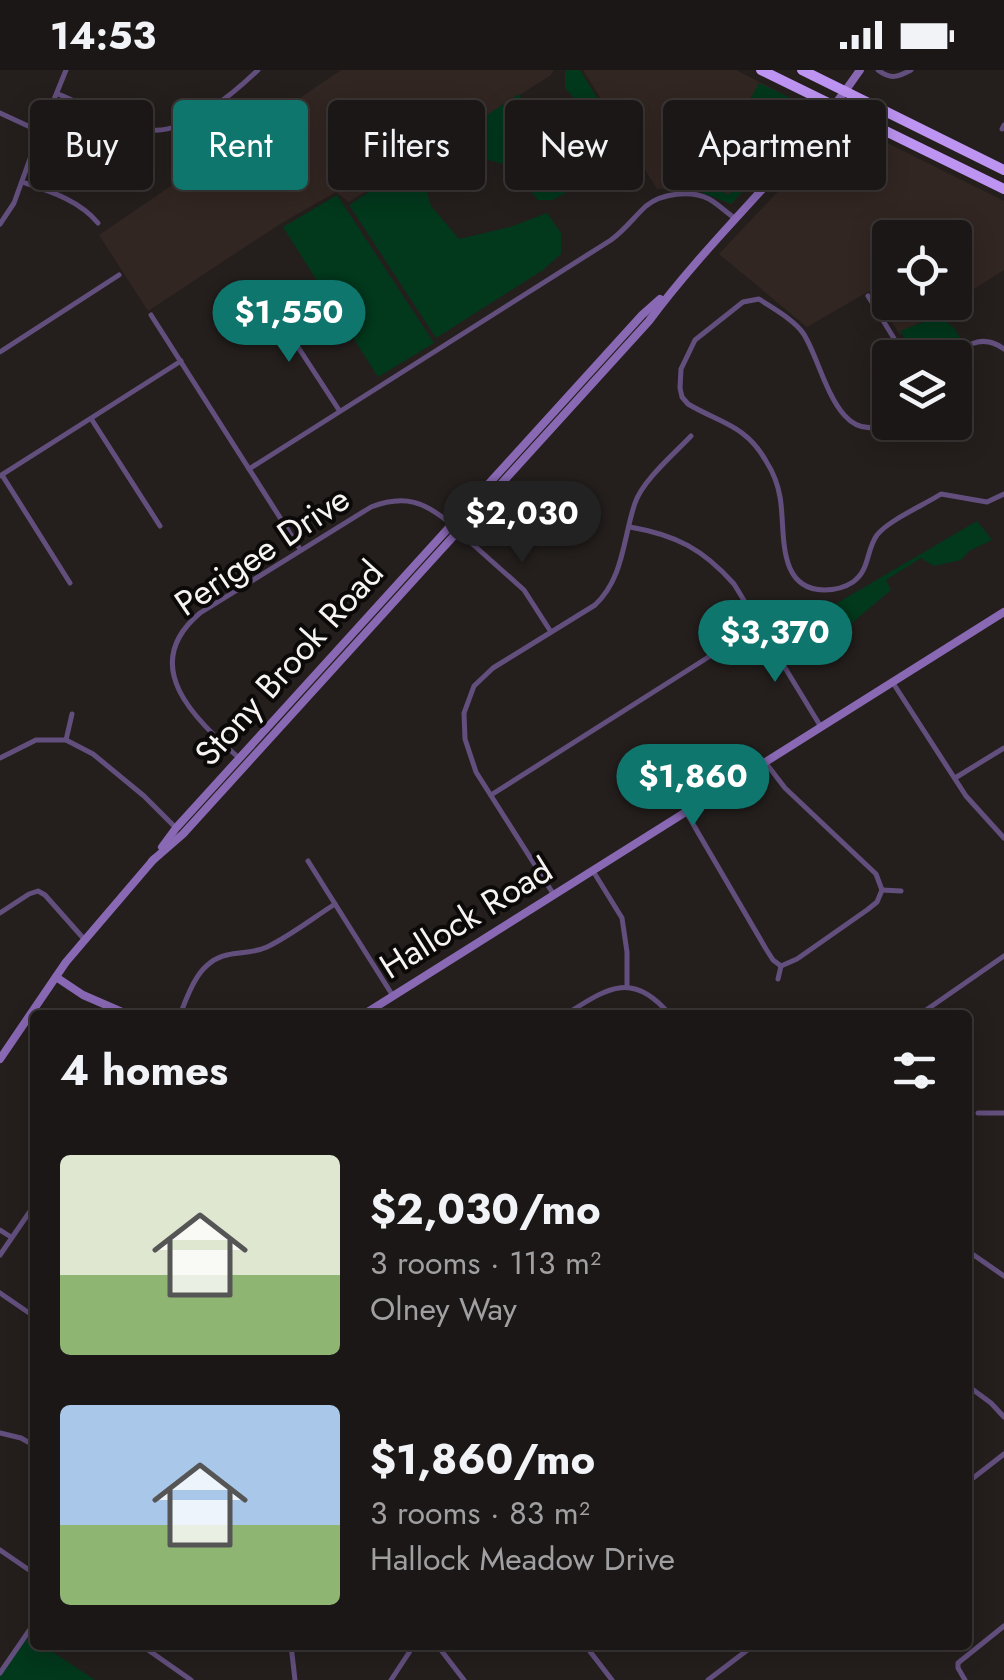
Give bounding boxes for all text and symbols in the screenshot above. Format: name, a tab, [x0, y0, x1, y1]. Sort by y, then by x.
text: 14:53	[50, 8, 156, 63]
chip: Buy	[30, 100, 153, 190]
chip: Rent	[173, 100, 308, 190]
chip: Filters	[328, 100, 485, 190]
chip: New	[505, 100, 643, 190]
chip: Apartment	[663, 100, 886, 190]
map controls	[872, 220, 972, 440]
button: locate	[872, 220, 972, 320]
pin: $1,550	[208, 280, 370, 365]
text: $1,550	[234, 289, 344, 335]
button: layers	[872, 340, 972, 440]
street label: Perigee Drive	[164, 474, 360, 628]
pin: $2,030	[441, 481, 603, 566]
text: $2,030	[465, 490, 579, 536]
street label: Stony Brook Road	[183, 549, 395, 777]
pin: $3,370	[694, 600, 856, 685]
text: $3,370	[720, 609, 830, 655]
pin: $1,860	[612, 744, 774, 829]
text: $1,860	[638, 753, 748, 799]
street label: Hallock Road	[370, 845, 562, 991]
text: 4 homes	[60, 1040, 228, 1101]
icon: filters	[887, 1043, 942, 1098]
text: $2,030/mo	[370, 1179, 601, 1240]
icon: home	[140, 1195, 260, 1315]
text: 3 rooms · 113 m²	[370, 1240, 601, 1286]
text: Olney Way	[370, 1286, 517, 1332]
text: $1,860/mo	[370, 1429, 595, 1490]
icon: home	[140, 1445, 260, 1565]
text: 3 rooms · 83 m²	[370, 1490, 590, 1536]
text: Hallock Meadow Drive	[370, 1536, 675, 1582]

